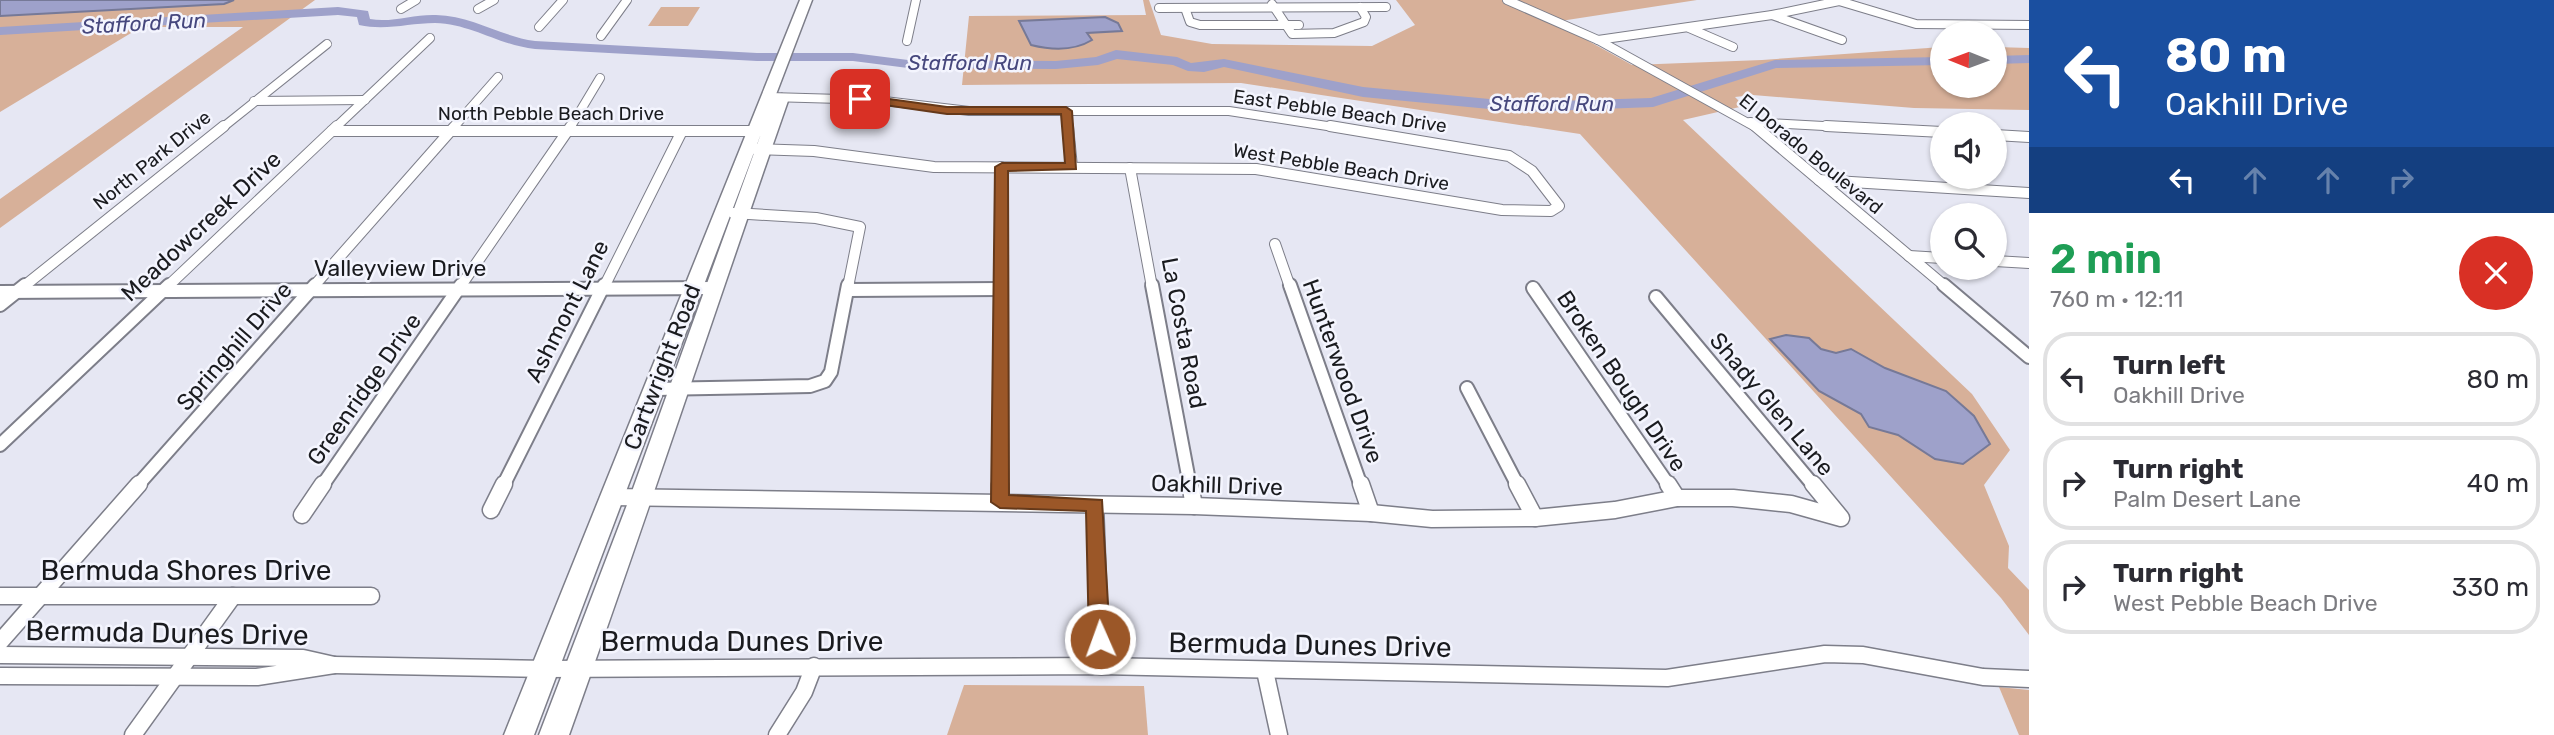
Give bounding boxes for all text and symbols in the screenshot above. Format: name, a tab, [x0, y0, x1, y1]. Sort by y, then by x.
water label: Stafford Run	[81, 7, 207, 39]
north arrow	[1930, 21, 2007, 98]
map controls	[1930, 21, 2007, 280]
text: 80 m	[2165, 26, 2287, 84]
icon: left	[2050, 28, 2141, 119]
water label: Stafford Run	[908, 50, 1032, 75]
pin	[830, 69, 890, 129]
icon: arrive	[841, 80, 879, 118]
street label: East Pebble Beach Drive	[1232, 85, 1448, 137]
text: Oakhill Drive	[2165, 85, 2348, 123]
street label: El Dorado Boulevard	[1735, 89, 1887, 219]
water label: Stafford Run	[1490, 91, 1614, 116]
street label: North Pebble Beach Drive	[438, 102, 664, 125]
street label: North Park Drive	[89, 106, 215, 214]
button: sound	[1930, 112, 2007, 189]
street label: West Pebble Beach Drive	[1231, 139, 1451, 195]
street label: Meadowcreek Drive	[115, 145, 287, 307]
icon: left	[2163, 161, 2201, 199]
icon: ahead	[2236, 161, 2274, 199]
icon: ahead	[2309, 161, 2347, 199]
icon: right	[2382, 161, 2420, 199]
button: search	[1930, 203, 2007, 280]
text: 2 min	[2050, 234, 2162, 284]
street label: Ashmont Lane	[519, 235, 615, 387]
button: close	[2459, 236, 2533, 310]
street label: Valleyview Drive	[314, 254, 486, 282]
street label: La Costa Road	[1156, 255, 1212, 411]
street label: Hunterwood Drive	[1297, 275, 1389, 467]
street label: Springhill Drive	[170, 276, 298, 416]
street label: Cartwright Road	[618, 280, 706, 454]
street label: Broken Bough Drive	[1551, 285, 1693, 477]
text: 760 m · 12:11	[2050, 285, 2183, 313]
street label: Greenridge Drive	[301, 307, 427, 471]
street label: Shady Glen Lane	[1704, 327, 1840, 481]
text: Turn left	[2113, 350, 2225, 381]
icon: left	[2054, 360, 2092, 398]
text: 80 m	[2466, 364, 2529, 395]
text: Oakhill Drive	[2113, 381, 2245, 409]
text: Turn right	[2113, 454, 2243, 485]
icon: right	[2054, 464, 2092, 502]
text: 40 m	[2467, 468, 2529, 499]
street label: Oakhill Drive	[1151, 469, 1283, 501]
text: Palm Desert Lane	[2113, 485, 2301, 513]
street label: Bermuda Shores Drive	[41, 554, 331, 587]
text: Turn right	[2113, 558, 2243, 589]
icon: right	[2054, 568, 2092, 606]
text: 330 m	[2452, 572, 2529, 603]
text: West Pebble Beach Drive	[2113, 589, 2378, 617]
position arrow	[1063, 602, 1137, 676]
street label: Bermuda Dunes Drive	[25, 614, 309, 652]
street label: Bermuda Dunes Drive	[600, 625, 884, 658]
street label: Bermuda Dunes Drive	[1168, 626, 1452, 664]

